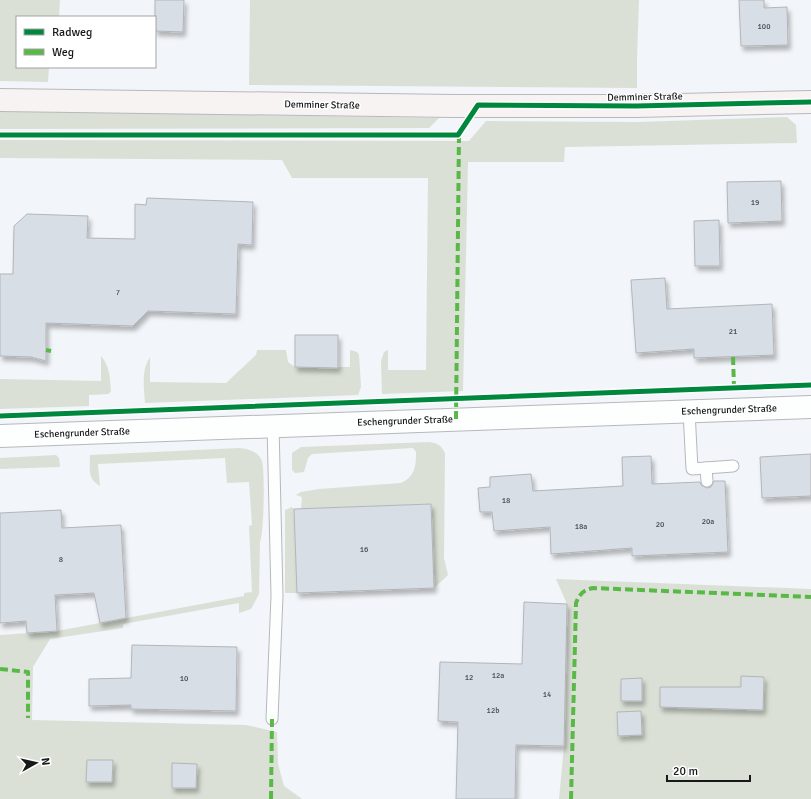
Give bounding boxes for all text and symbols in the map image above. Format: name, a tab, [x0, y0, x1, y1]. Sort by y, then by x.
legend	[16, 16, 156, 68]
house number: 100	[758, 21, 770, 31]
text: Radweg	[52, 25, 92, 40]
text: Weg	[52, 45, 74, 60]
street label: Demminer Straße	[607, 90, 683, 104]
street label: Demminer Straße	[284, 98, 360, 112]
house number: 19	[751, 197, 759, 207]
house number: 7	[116, 287, 120, 297]
house number: 21	[729, 326, 737, 336]
street label: Eschengrunder Straße	[681, 402, 777, 418]
street label: Eschengrunder Straße	[357, 413, 453, 429]
street label: Eschengrunder Straße	[34, 425, 130, 441]
house number: 18	[502, 495, 510, 505]
house number: 20a	[702, 516, 714, 526]
house number: 20	[656, 519, 664, 529]
house number: 18a	[575, 521, 587, 531]
house number: 16	[360, 544, 368, 554]
house number: 8	[59, 554, 63, 564]
house number: 12a	[492, 670, 504, 680]
house number: 12	[465, 672, 473, 682]
house number: 10	[180, 673, 188, 683]
house number: 14	[543, 689, 552, 699]
house number: 12b	[487, 705, 499, 715]
north arrow	[16, 743, 56, 783]
text: N	[38, 757, 52, 766]
scale bar	[667, 757, 750, 783]
text: 20 m	[673, 764, 698, 779]

